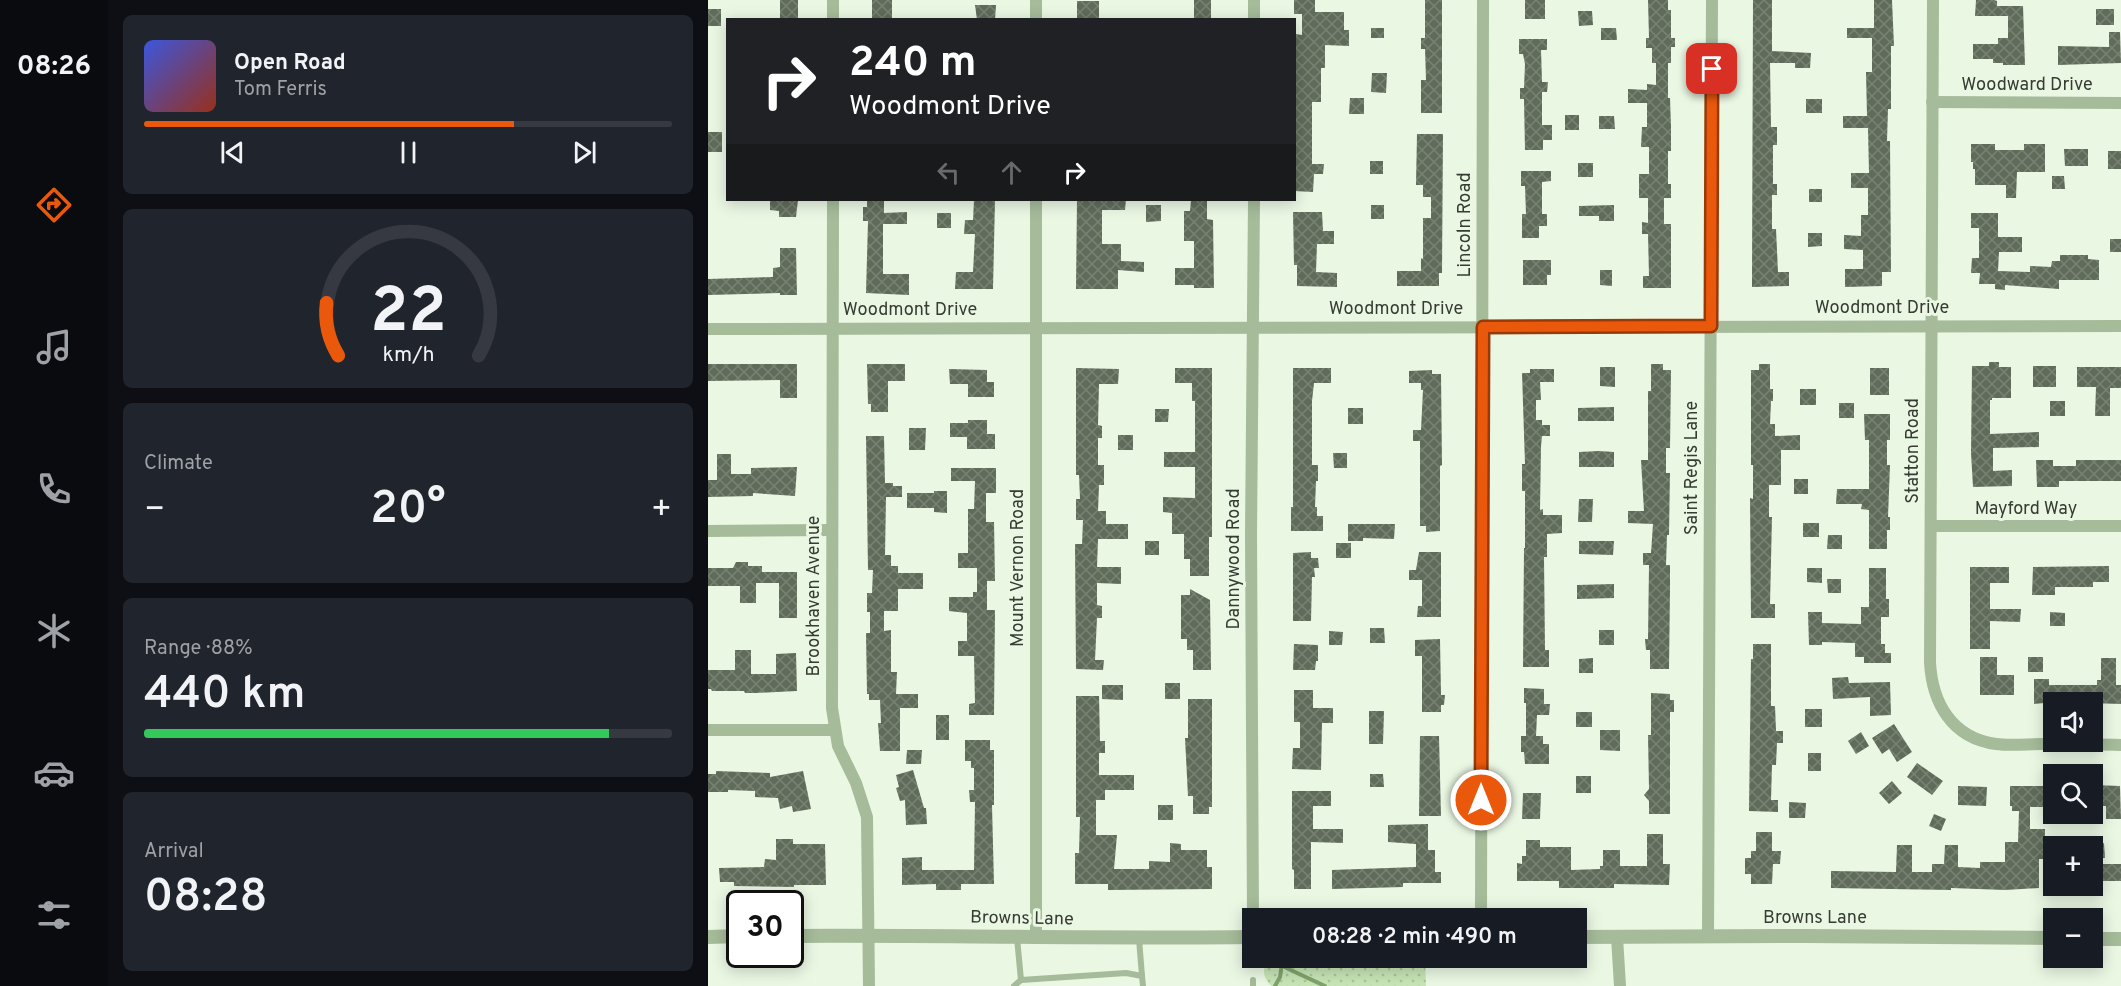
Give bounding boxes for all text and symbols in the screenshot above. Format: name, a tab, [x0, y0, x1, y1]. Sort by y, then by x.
text: 240 m	[849, 38, 977, 91]
icon: right	[750, 42, 828, 120]
pin	[1686, 43, 1737, 94]
text: 08:26	[17, 50, 91, 84]
text: Open Road	[234, 50, 346, 77]
icon: arrive	[1695, 52, 1728, 85]
street label: Woodward Drive	[1961, 74, 2093, 97]
text: Tom Ferris	[234, 77, 327, 103]
text: Woodmont Drive	[849, 90, 1051, 124]
icon: previous	[216, 136, 249, 169]
icon: pause	[392, 136, 425, 169]
icon: next	[568, 136, 601, 169]
icon: left	[932, 156, 965, 189]
icon: ahead	[995, 156, 1028, 189]
icon: right	[1058, 156, 1091, 189]
street label: Lincoln Road	[1454, 173, 1477, 277]
icon: directions	[33, 184, 75, 226]
text: 22	[370, 275, 446, 354]
street label: Woodmont Drive	[1815, 297, 1949, 320]
street label: Woodmont Drive	[1329, 298, 1463, 321]
street label: Woodmont Drive	[843, 299, 977, 322]
icon: music	[33, 326, 75, 368]
text: km/h	[382, 342, 434, 369]
street label: Statton Road	[1902, 398, 1925, 504]
street label: Saint Regis Lane	[1681, 401, 1704, 535]
text: Climate	[144, 451, 213, 477]
icon: phone	[33, 468, 75, 510]
text: 20°	[370, 482, 446, 539]
street label: Dannywood Road	[1223, 488, 1246, 630]
street label: Mount Vernon Road	[1007, 489, 1030, 647]
text: −	[144, 490, 165, 532]
text: +	[651, 490, 672, 532]
street label: Mayford Way	[1975, 498, 2077, 521]
street label: Brookhaven Avenue	[803, 516, 826, 676]
icon: climate	[33, 610, 75, 652]
text: Range · 88%	[144, 636, 253, 662]
text: 440 km	[144, 667, 305, 724]
map controls	[2043, 692, 2103, 968]
button: sound	[2043, 692, 2103, 752]
icon: car	[33, 752, 75, 794]
button: search	[2043, 764, 2103, 824]
position arrow	[1449, 768, 1513, 832]
button: +	[2043, 836, 2103, 896]
text: Arrival	[144, 839, 204, 865]
text: 08:28	[144, 870, 268, 927]
speed limit sign: 30	[726, 890, 804, 968]
icon: filters	[33, 894, 75, 936]
street label: Browns Lane	[970, 907, 1074, 931]
street label: Browns Lane	[1763, 907, 1867, 930]
button: −	[2043, 908, 2103, 968]
text: 08:28 · 2 min · 490 m	[1312, 924, 1517, 951]

